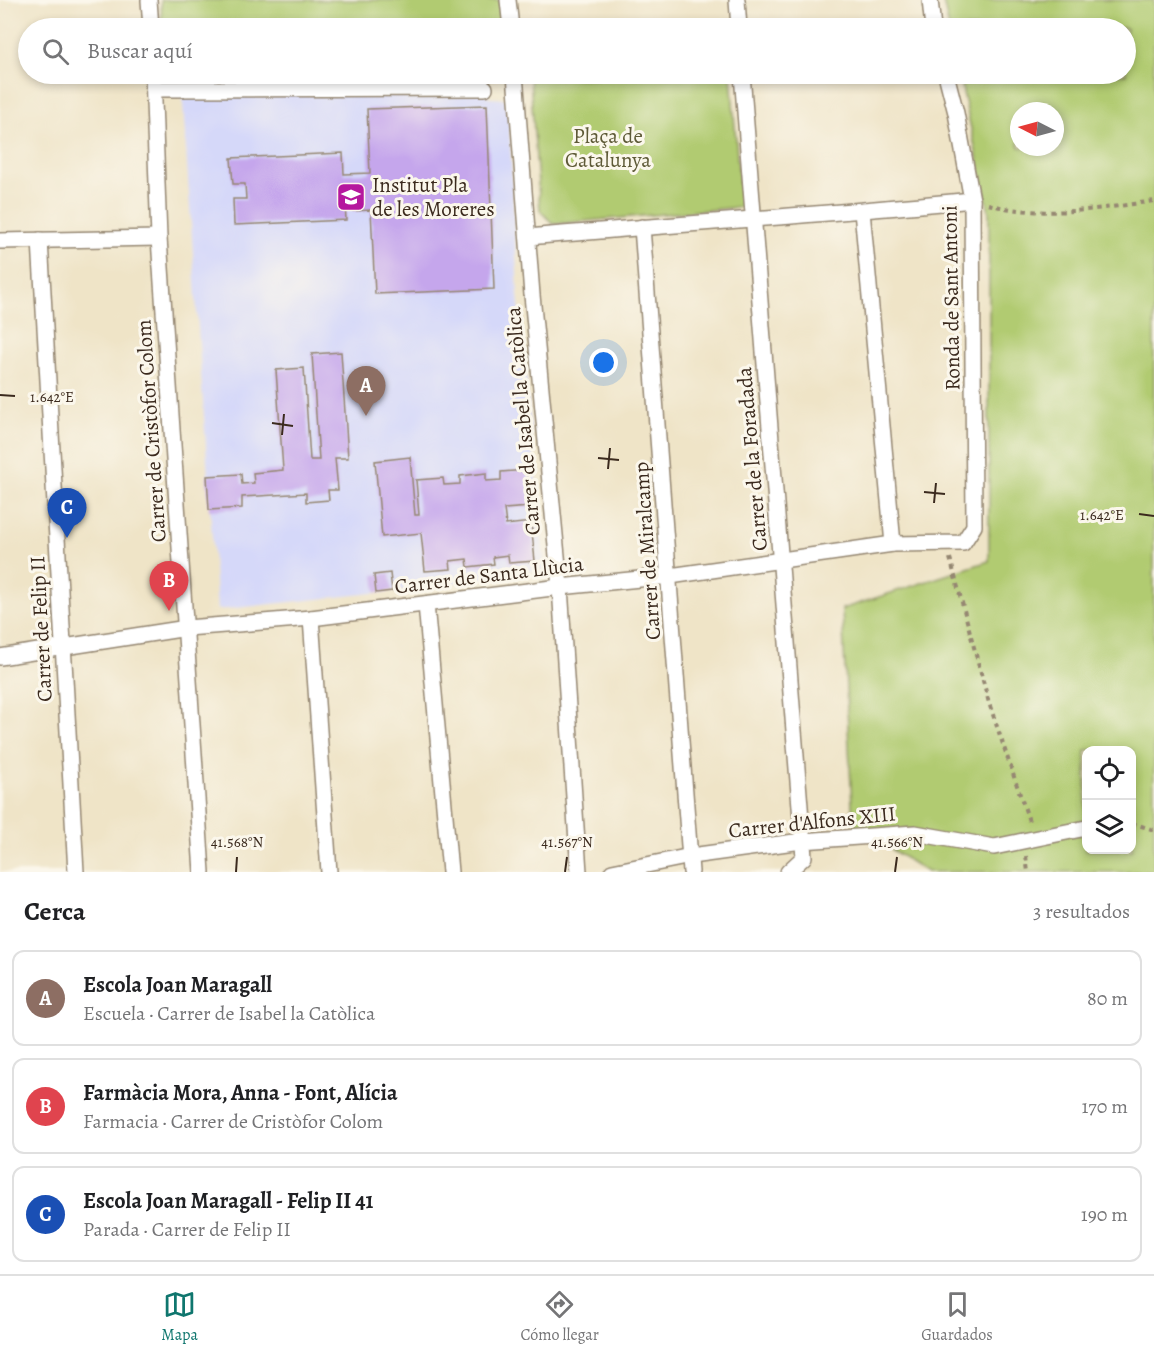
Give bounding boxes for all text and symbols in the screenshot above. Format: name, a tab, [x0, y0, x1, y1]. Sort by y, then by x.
search box	[18, 18, 1136, 84]
icon: search	[39, 35, 72, 68]
text: Buscar aquí	[87, 36, 193, 66]
north arrow	[1010, 102, 1064, 156]
park label: Plaça de Catalunya	[565, 122, 651, 174]
place label: Institut Pla de les Moreres	[372, 171, 495, 223]
school or university icon: Institut Pla de les Moreres	[335, 181, 367, 213]
street label: Ronda de Sant Antoni	[935, 205, 967, 391]
street label: Carrer de Isabel la Catòlica	[499, 306, 547, 536]
street label: Carrer de Cristòfor Colom	[129, 319, 173, 543]
your location	[589, 348, 618, 377]
pin: A	[346, 366, 386, 416]
street label: Carrer de la Foradada	[730, 366, 774, 552]
text: 1.642°E	[30, 387, 74, 407]
street label: Carrer de Miralcamp	[627, 461, 667, 641]
pin: C	[48, 488, 86, 538]
text: 1.642°E	[1080, 505, 1124, 525]
street label: Carrer de Santa Llùcia	[393, 550, 585, 600]
street label: Carrer de Felip II	[23, 555, 59, 703]
pin: B	[150, 562, 188, 611]
map controls	[1082, 746, 1136, 854]
button: locate	[1082, 746, 1136, 800]
street label: Carrer d'Alfons XIII	[727, 799, 897, 845]
button: layers	[1082, 800, 1136, 854]
text: 41.568°N	[211, 832, 263, 852]
text: 41.567°N	[541, 832, 593, 852]
text: 41.566°N	[871, 832, 923, 852]
text: Cerca	[24, 894, 86, 929]
text: 3 resultados	[1033, 898, 1130, 925]
text: Escola Joan Maragall	[83, 970, 272, 1000]
text: A	[39, 985, 52, 1012]
text: 80 m	[1087, 985, 1128, 1012]
text: Escuela · Carrer de Isabel la Catòlica	[83, 1000, 375, 1027]
text: Farmàcia Mora, Anna - Font, Alícia	[83, 1078, 398, 1108]
text: B	[39, 1093, 52, 1120]
text: 170 m	[1082, 1093, 1128, 1120]
text: Farmacia · Carrer de Cristòfor Colom	[83, 1108, 383, 1135]
text: Escola Joan Maragall - Felip II 41	[83, 1186, 373, 1216]
text: C	[39, 1201, 52, 1228]
text: 190 m	[1081, 1201, 1128, 1228]
text: Parada · Carrer de Felip II	[83, 1216, 291, 1243]
tab: Mapa	[161, 1288, 198, 1346]
tab: Cómo llegar	[520, 1288, 599, 1346]
tab: Guardados	[921, 1288, 993, 1346]

